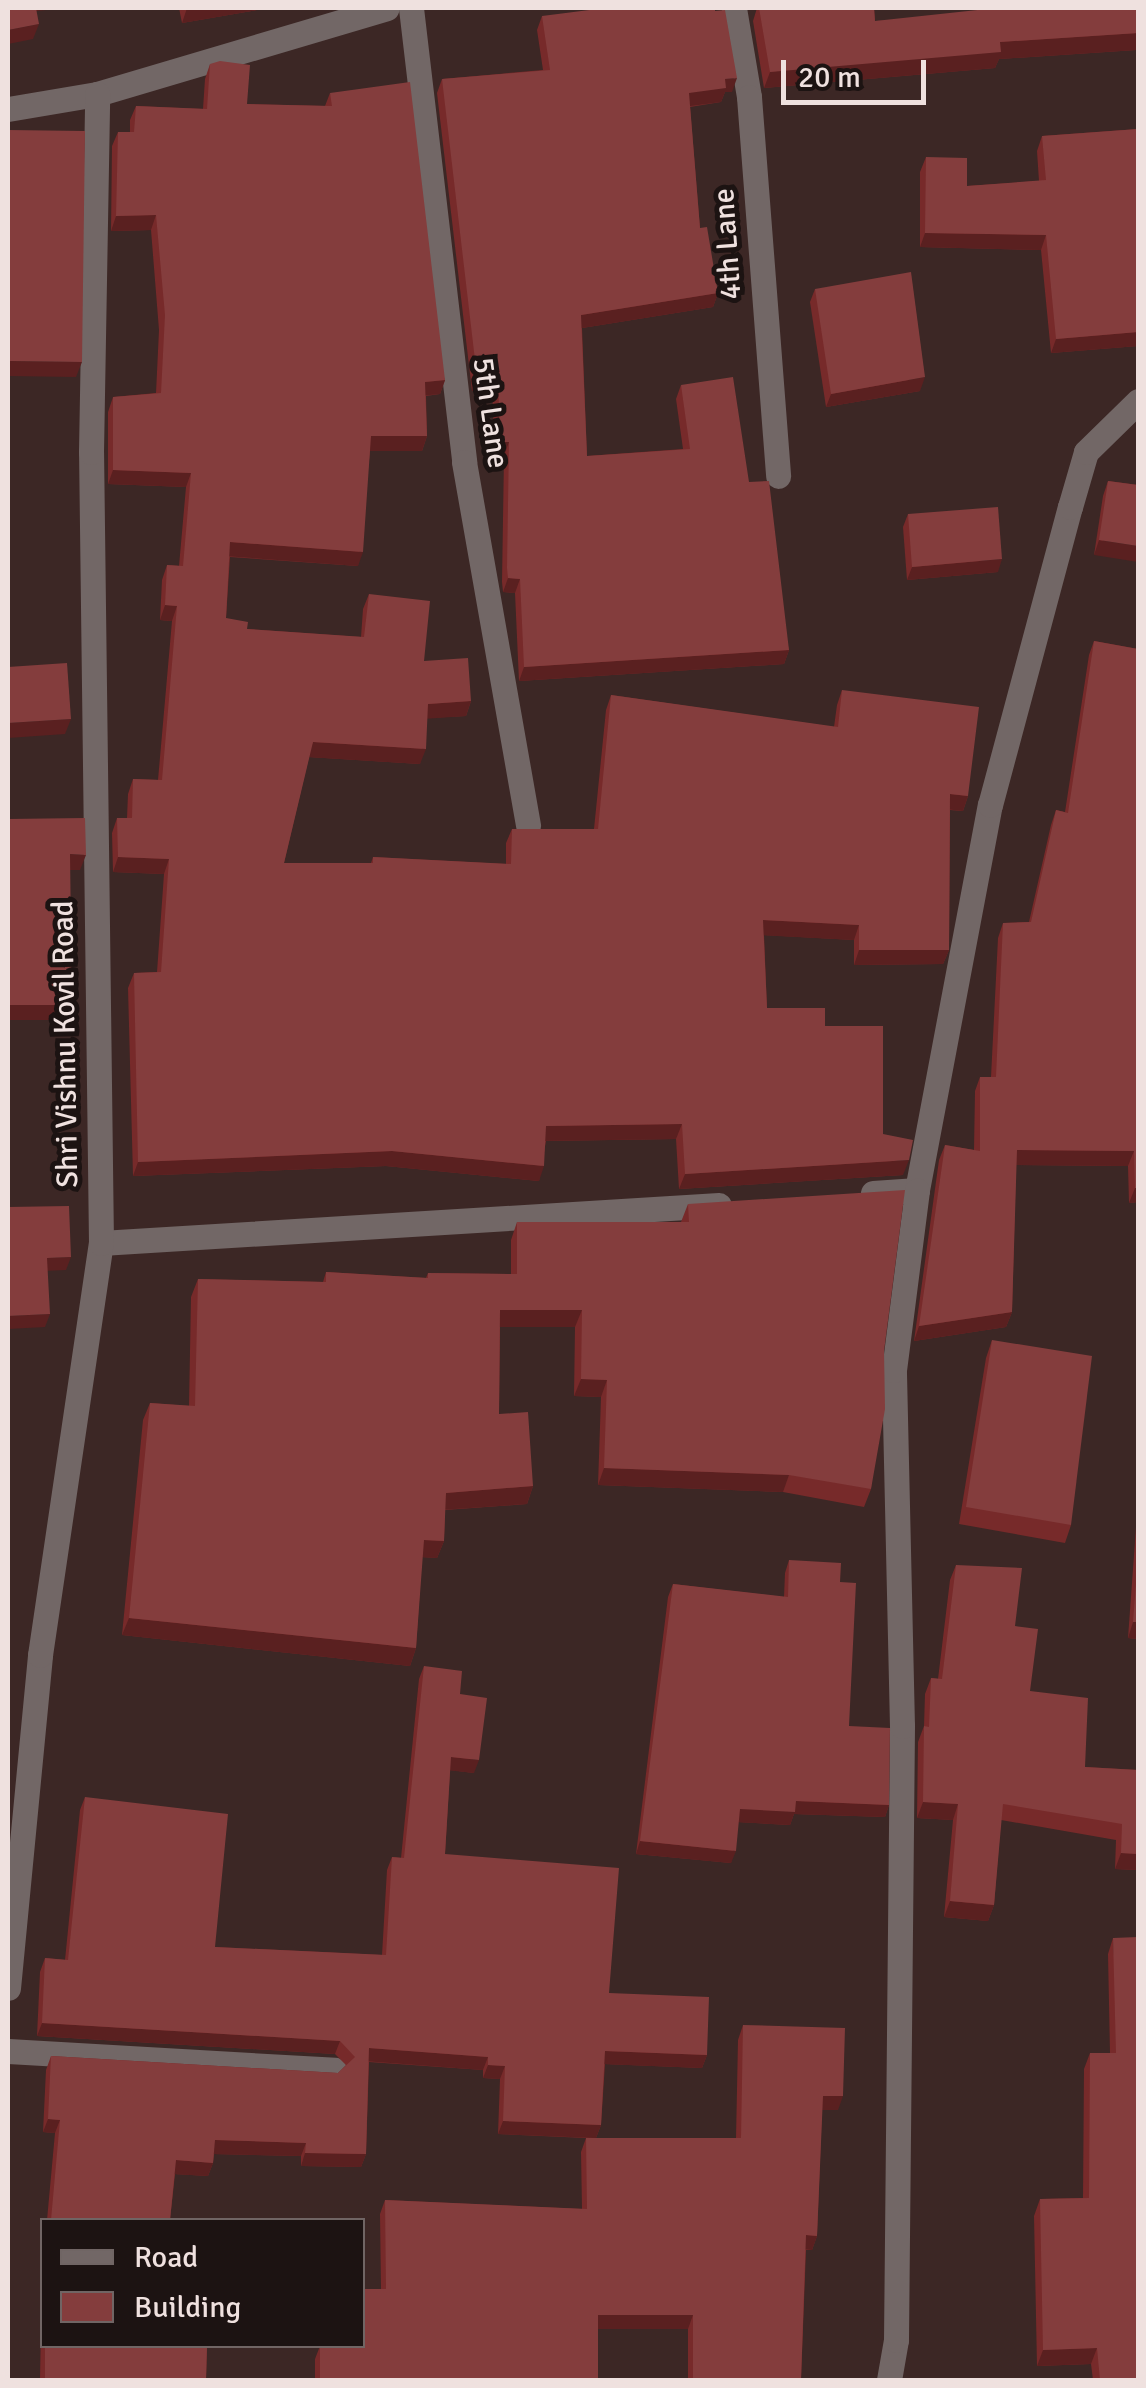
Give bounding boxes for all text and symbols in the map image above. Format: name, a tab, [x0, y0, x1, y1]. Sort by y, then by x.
scale bar	[786, 40, 931, 102]
text: 20 m	[798, 59, 861, 96]
street label: 4th Lane	[706, 187, 750, 301]
street label: 5th Lane	[464, 355, 516, 471]
street label: Shri Vishnu Kovil Road	[45, 900, 87, 1188]
legend	[40, 2218, 365, 2348]
text: Road	[134, 2239, 198, 2276]
text: Building	[134, 2289, 241, 2326]

